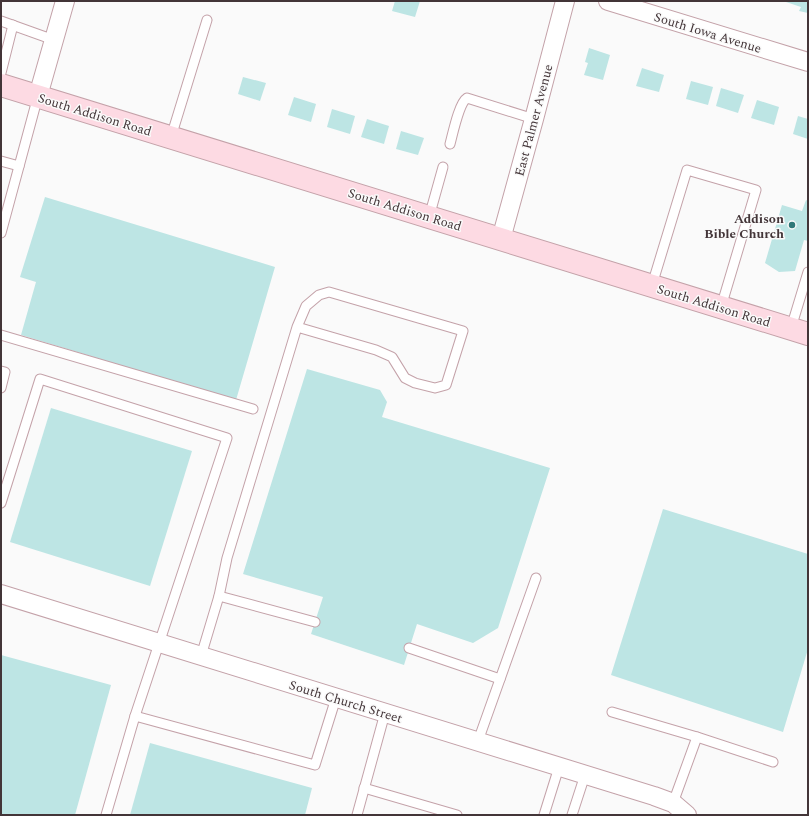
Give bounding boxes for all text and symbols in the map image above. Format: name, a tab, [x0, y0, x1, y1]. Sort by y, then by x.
street label: South Iowa Avenue	[652, 7, 764, 59]
street label: East Palmer Avenue	[509, 62, 559, 178]
street label: South Addison Road	[35, 88, 154, 142]
street label: South Addison Road	[345, 183, 464, 237]
place label: Addison Bible Church	[704, 209, 784, 244]
marker: Addison Bible Church	[787, 220, 797, 230]
street label: South Addison Road	[654, 279, 773, 333]
street label: South Church Street	[287, 675, 405, 729]

